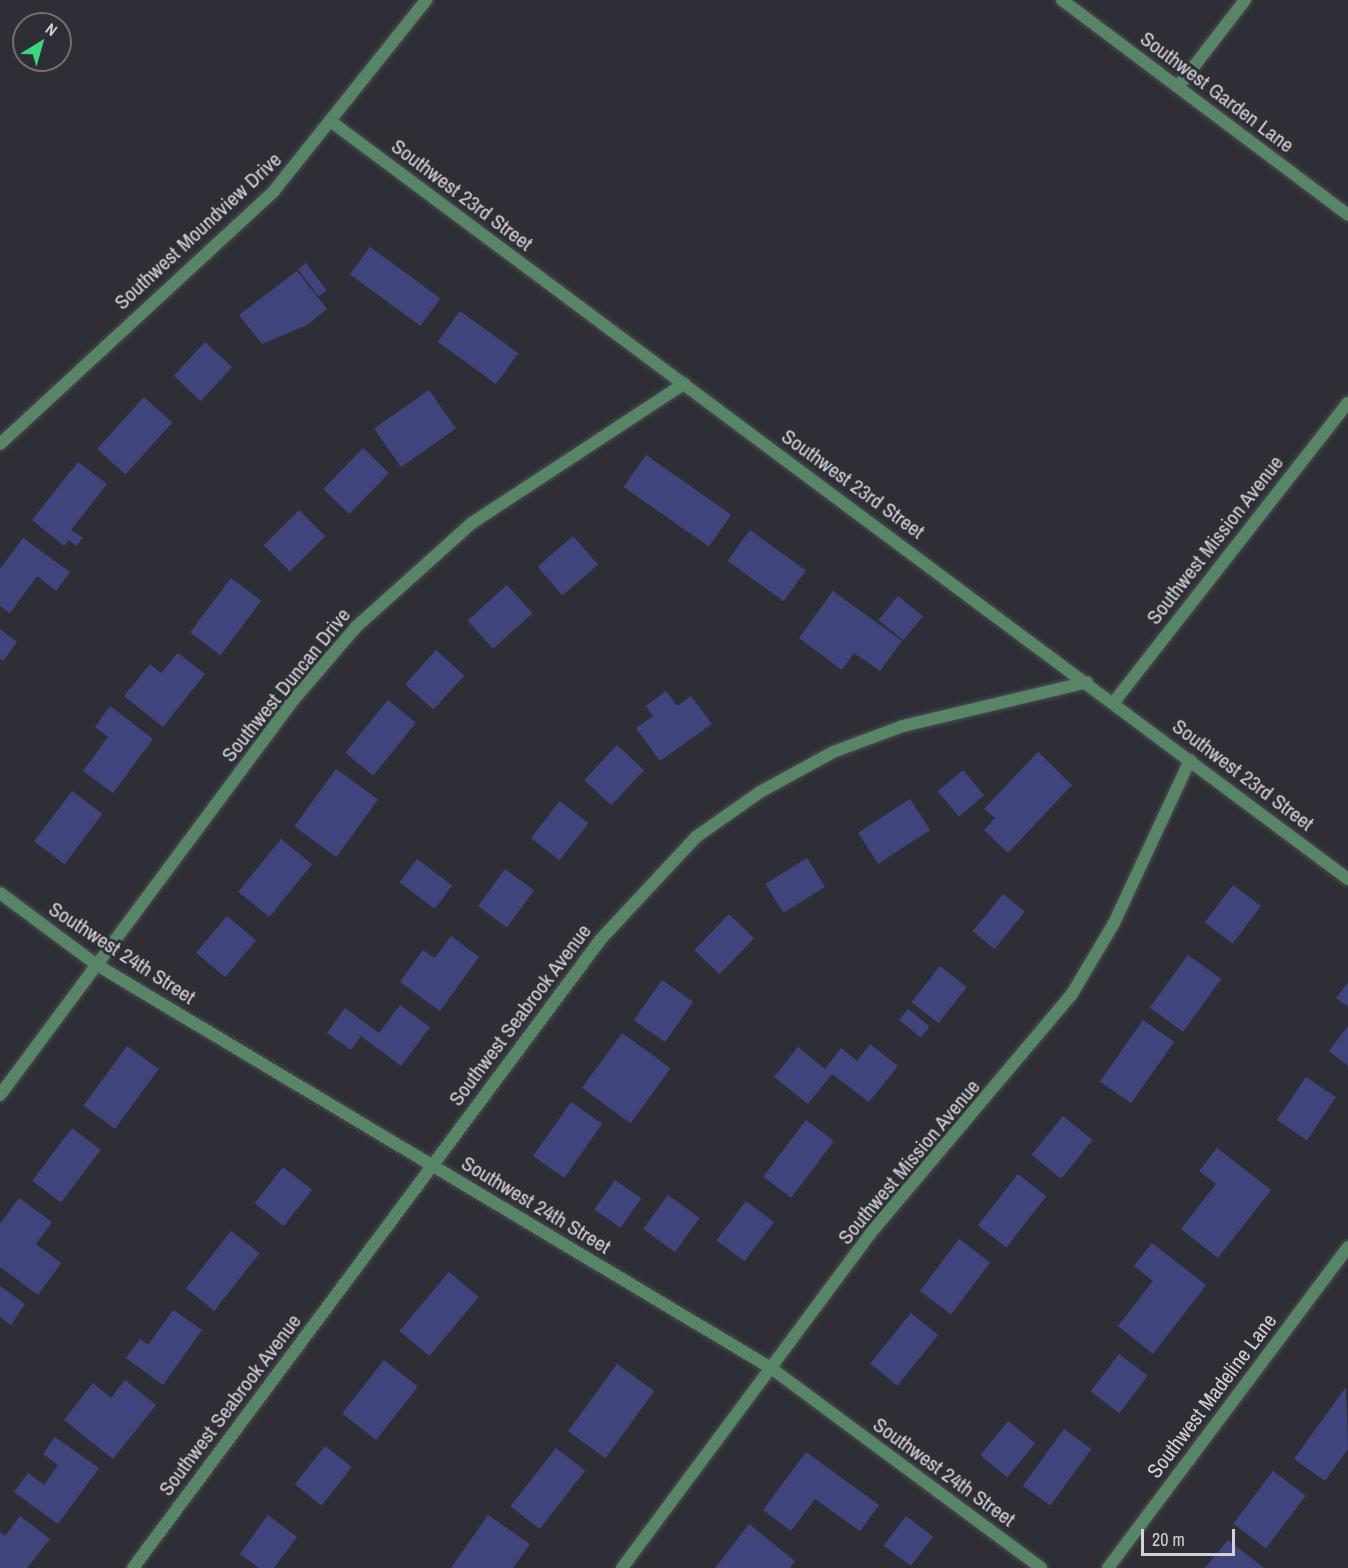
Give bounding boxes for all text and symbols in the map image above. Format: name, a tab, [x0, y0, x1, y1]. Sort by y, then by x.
north arrow	[12, 12, 72, 72]
text: N	[41, 18, 62, 41]
street label: Southwest Garden Lane	[1135, 26, 1299, 158]
street label: Southwest 23rd Street	[386, 134, 538, 256]
street label: Southwest Moundview Drive	[109, 147, 287, 315]
street label: Southwest 23rd Street	[777, 424, 929, 544]
street label: Southwest Mission Avenue	[1141, 450, 1289, 630]
street label: Southwest Duncan Drive	[216, 603, 356, 767]
street label: Southwest 23rd Street	[1167, 714, 1319, 836]
street label: Southwest 24th Street	[44, 896, 200, 1010]
street label: Southwest Seabrook Avenue	[443, 919, 597, 1111]
street label: Southwest Mission Avenue	[832, 1074, 986, 1250]
street label: Southwest 24th Street	[457, 1151, 615, 1259]
street label: Southwest Seabrook Avenue	[153, 1309, 307, 1501]
street label: Southwest Madeline Lane	[1142, 1309, 1282, 1483]
street label: Southwest 24th Street	[868, 1412, 1020, 1532]
scale bar	[1144, 1517, 1238, 1555]
text: 20 m	[1152, 1527, 1185, 1552]

